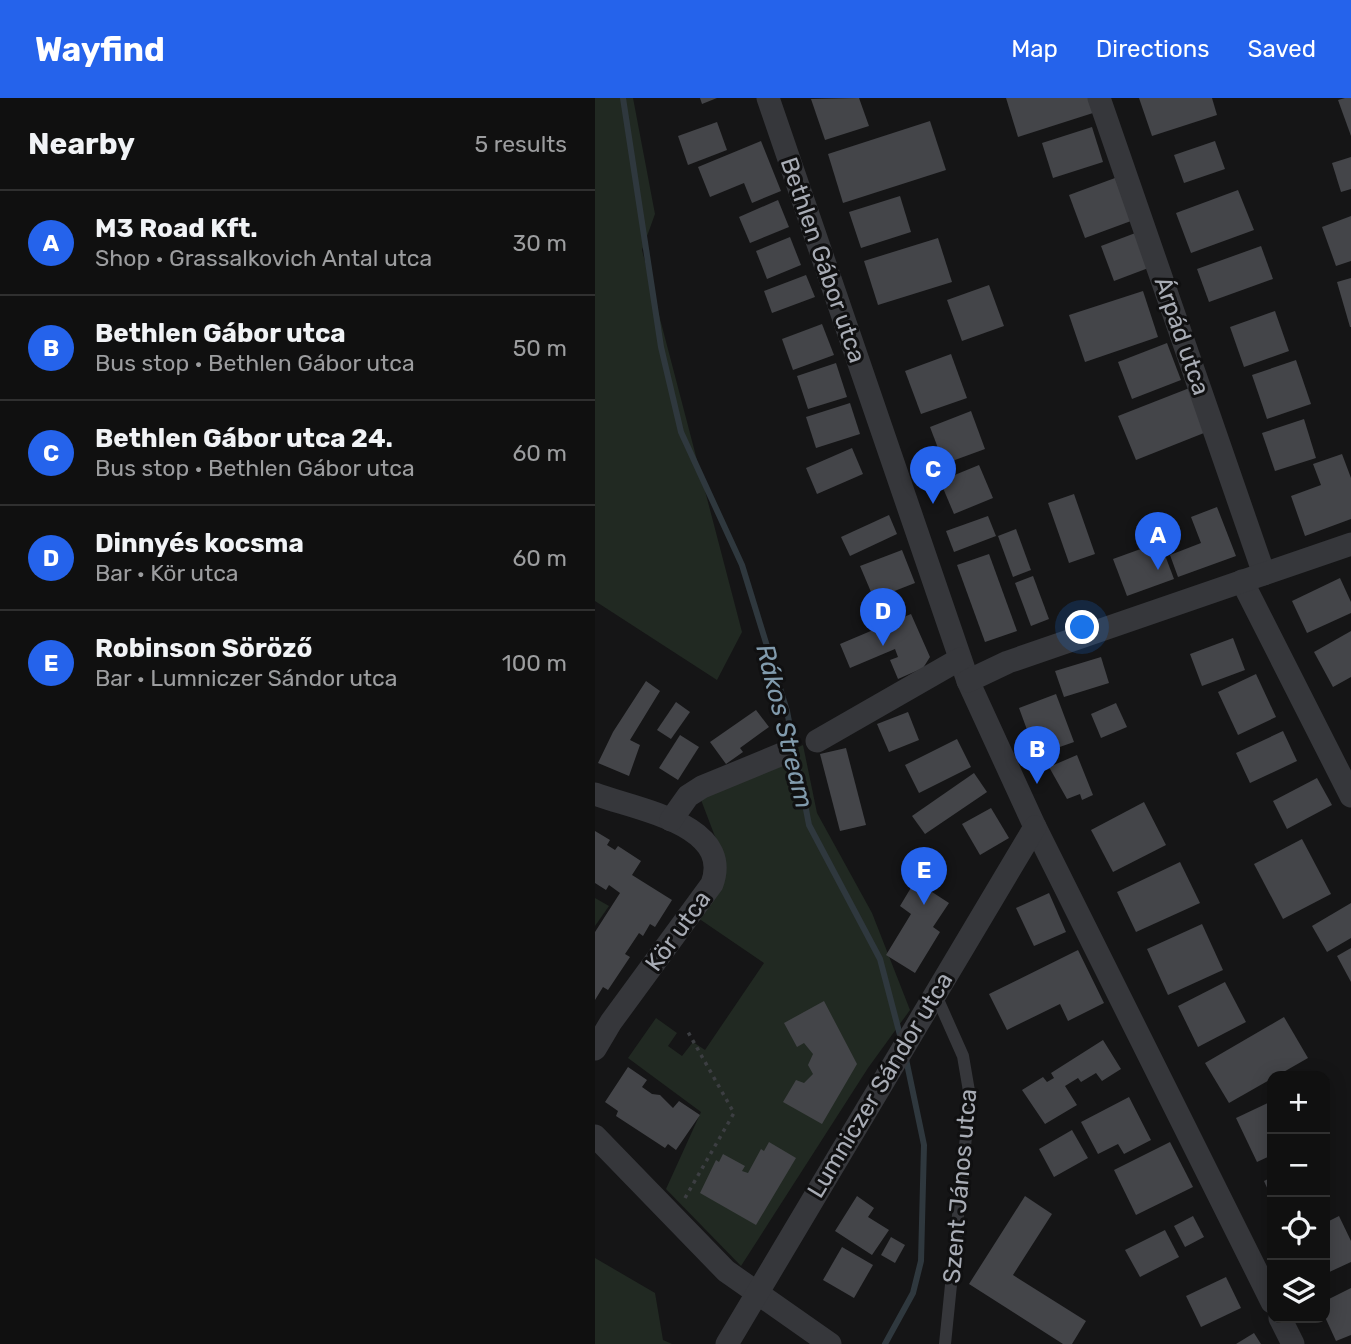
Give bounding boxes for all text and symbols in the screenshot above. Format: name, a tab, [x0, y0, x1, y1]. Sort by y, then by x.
text: Wayfind	[35, 30, 165, 69]
text: Map	[1011, 35, 1058, 63]
text: Directions	[1096, 35, 1209, 63]
text: Saved	[1247, 35, 1316, 63]
text: Nearby	[28, 126, 135, 162]
text: 5 results	[474, 130, 567, 158]
street label: Bethlen Gábor utca	[775, 154, 871, 366]
text: M3 Road Kft.	[95, 213, 258, 244]
text: A	[43, 229, 59, 257]
text: 30 m	[512, 229, 567, 257]
text: Shop · Grassalkovich Antal utca	[95, 244, 432, 272]
street label: Árpád utca	[1149, 273, 1215, 399]
text: Bethlen Gábor utca	[95, 318, 346, 349]
text: B	[43, 334, 59, 362]
text: 50 m	[513, 334, 567, 362]
text: Bus stop · Bethlen Gábor utca	[95, 349, 415, 377]
text: Bethlen Gábor utca 24.	[95, 423, 393, 454]
text: C	[43, 439, 59, 467]
text: 60 m	[512, 439, 567, 467]
pin: C	[910, 446, 956, 504]
text: Bus stop · Bethlen Gábor utca	[95, 454, 415, 482]
pin: A	[1135, 512, 1181, 570]
text: Dinnyés kocsma	[95, 528, 304, 559]
text: D	[43, 544, 59, 572]
text: 60 m	[512, 544, 567, 572]
text: Bar · Kör utca	[95, 559, 239, 587]
pin: D	[860, 588, 906, 646]
your location	[1065, 610, 1099, 644]
text: Robinson Söröző	[95, 633, 312, 664]
water label: Rákos Stream	[749, 641, 820, 812]
text: E	[44, 649, 58, 677]
text: 100 m	[502, 649, 567, 677]
text: Bar · Lumniczer Sándor utca	[95, 664, 397, 692]
pin: B	[1014, 726, 1060, 784]
pin: E	[901, 847, 947, 905]
street label: Kör utca	[640, 885, 716, 977]
street label: Lumniczer Sándor utca	[802, 967, 958, 1203]
map controls	[1267, 1071, 1330, 1323]
button: +	[1267, 1071, 1330, 1134]
street label: Szent János utca	[938, 1088, 982, 1284]
button: −	[1267, 1134, 1330, 1197]
button: locate	[1267, 1197, 1330, 1260]
button: layers	[1267, 1260, 1330, 1323]

